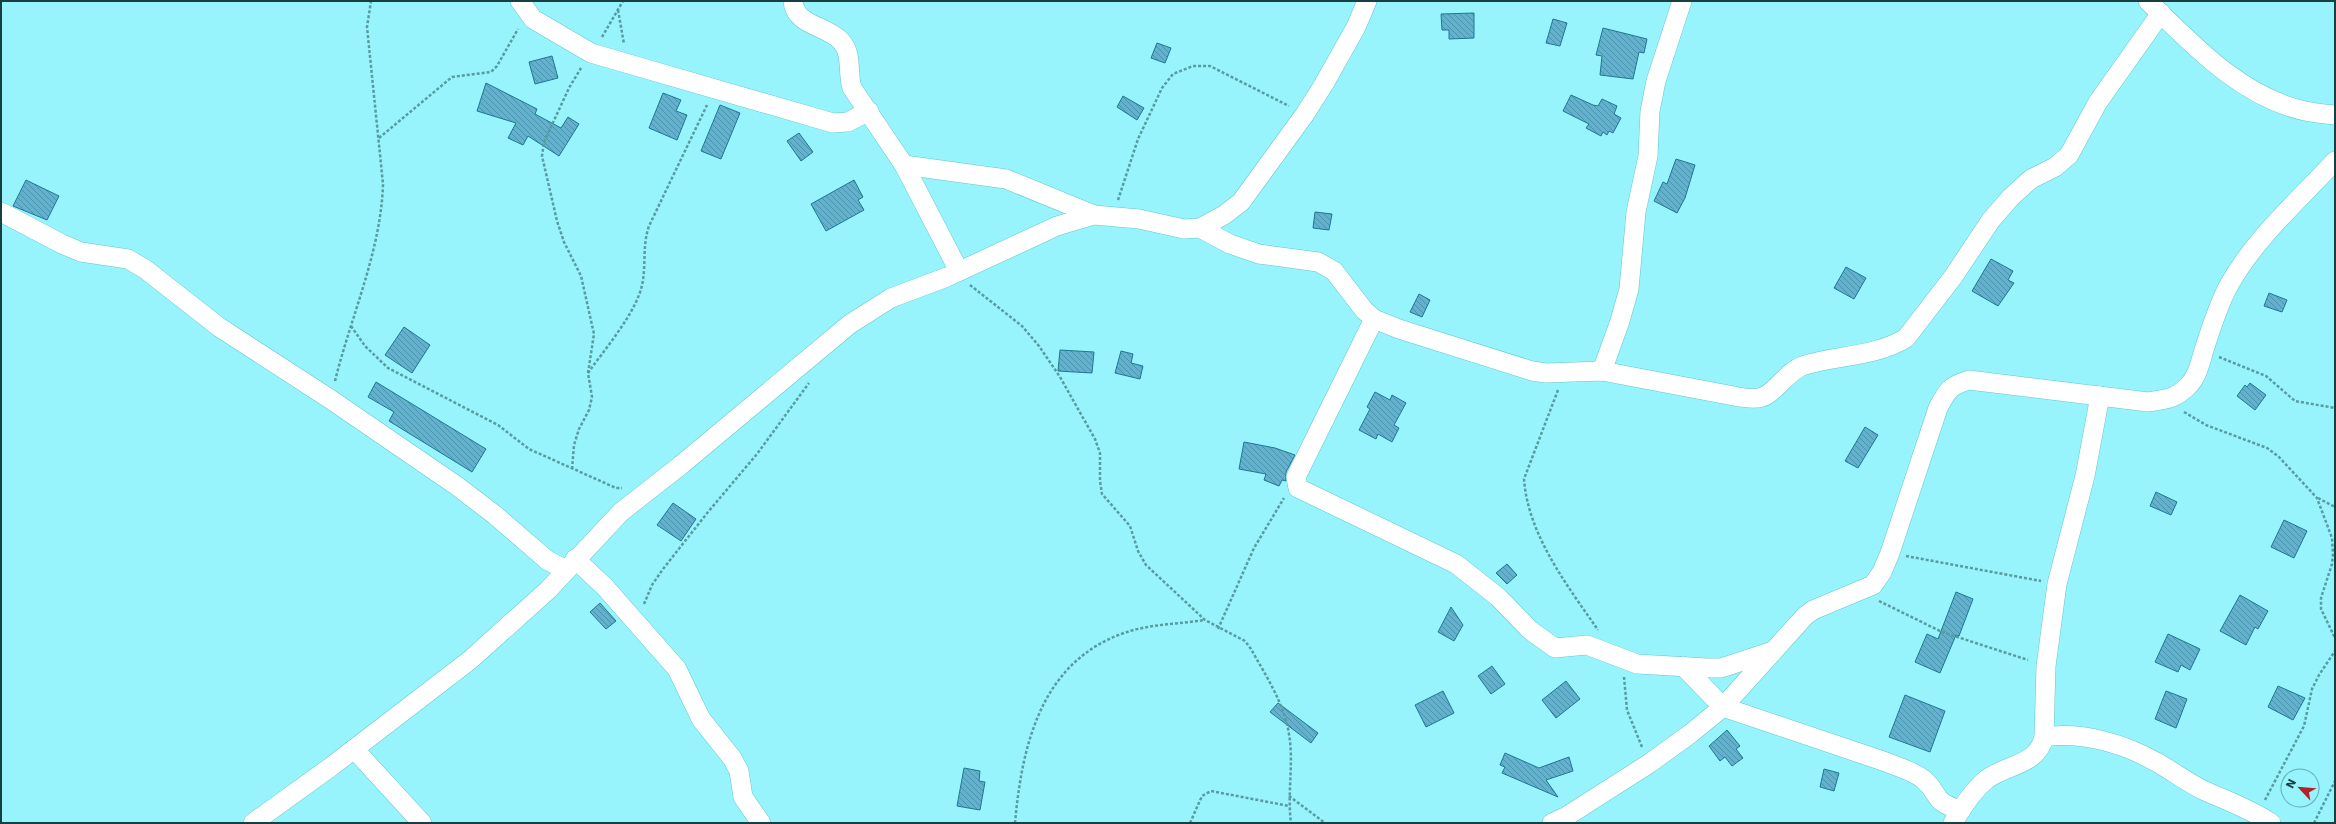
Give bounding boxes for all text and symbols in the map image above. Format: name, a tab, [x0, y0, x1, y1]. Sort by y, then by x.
north arrow	[2280, 768, 2320, 808]
text: N	[2284, 777, 2299, 791]

